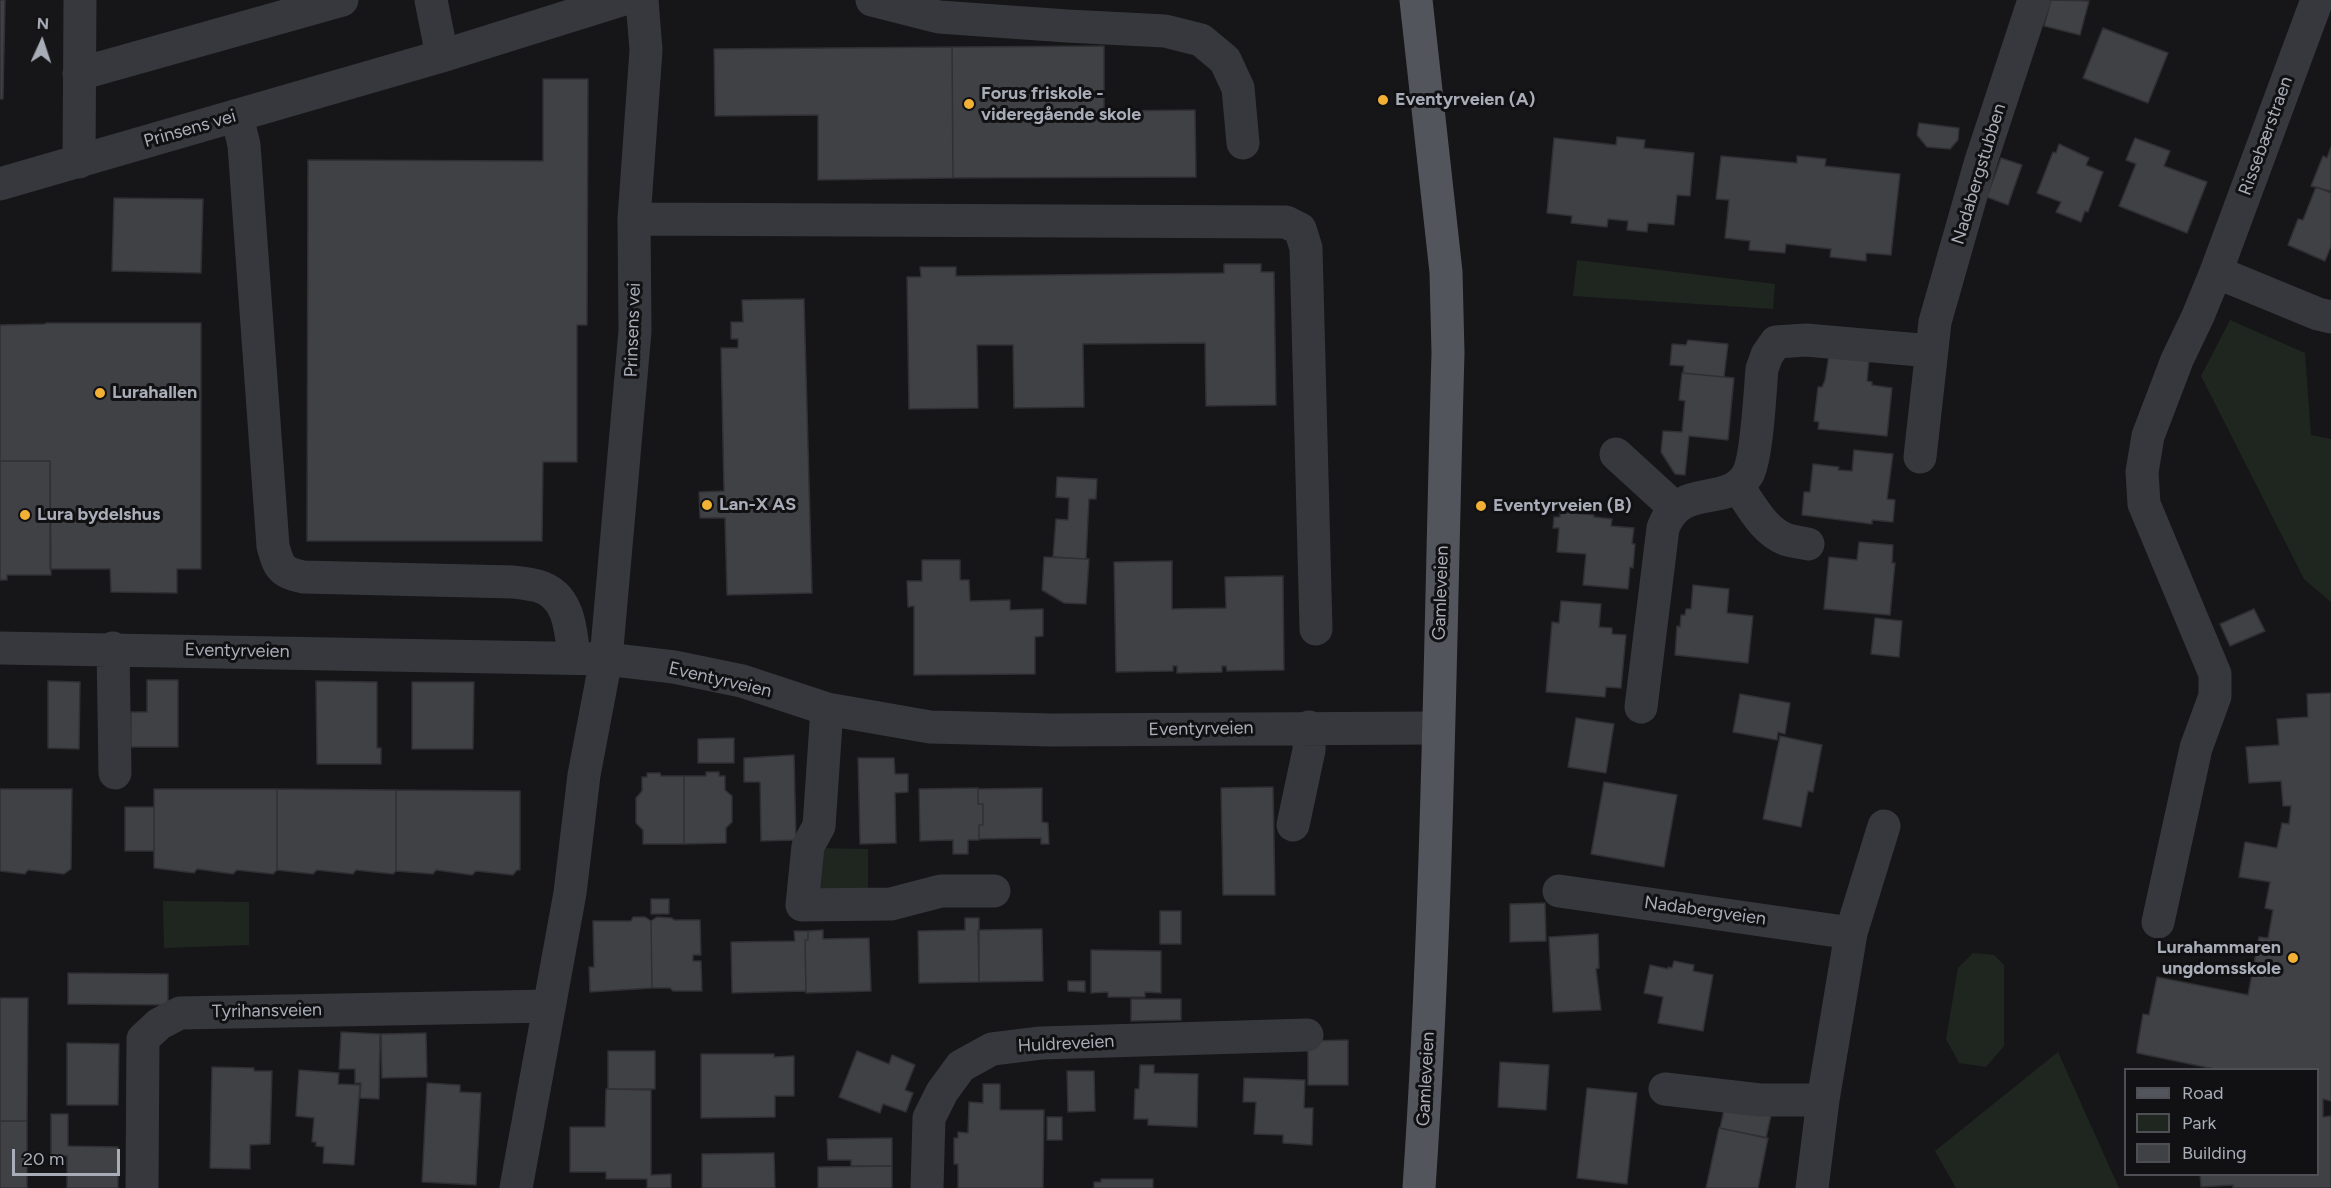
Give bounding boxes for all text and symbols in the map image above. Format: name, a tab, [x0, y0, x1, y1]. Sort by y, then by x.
north arrow	[12, 12, 72, 72]
text: N	[36, 14, 50, 33]
street label: Rissebærstraen	[2235, 74, 2297, 198]
place label: Forus friskole - videregående skole	[981, 83, 1141, 125]
place label: Eventyrveien (A)	[1395, 89, 1535, 111]
marker: Eventyrveien (A)	[1376, 93, 1390, 107]
marker: Forus friskole - videregående skole	[962, 97, 976, 111]
street label: Nadabergstubben	[1947, 101, 2011, 247]
street label: Prinsens vei	[141, 106, 239, 152]
street label: Prinsens vei	[621, 282, 645, 378]
place label: Lurahallen	[112, 382, 197, 404]
marker: Lurahallen	[93, 386, 107, 400]
place label: Lan-X AS	[719, 494, 796, 516]
place label: Eventyrveien (B)	[1493, 495, 1632, 517]
marker: Lan-X AS	[700, 498, 714, 512]
marker: Eventyrveien (B)	[1474, 499, 1488, 513]
place label: Lura bydelshus	[37, 504, 160, 526]
marker: Lura bydelshus	[18, 508, 32, 522]
street label: Gamleveien	[1429, 545, 1453, 641]
street label: Eventyrveien	[184, 639, 290, 663]
street label: Eventyrveien	[666, 658, 774, 702]
street label: Eventyrveien	[1148, 717, 1254, 741]
street label: Nadabergveien	[1643, 892, 1767, 930]
place label: Lurahammaren ungdomsskole	[2157, 937, 2281, 980]
marker: Lurahammaren ungdomsskole	[2286, 951, 2300, 965]
street label: Tyrihansveien	[212, 999, 322, 1023]
street label: Huldreveien	[1017, 1031, 1115, 1057]
street label: Gamleveien	[1413, 1031, 1439, 1127]
legend	[2124, 1068, 2319, 1176]
text: Road	[2182, 1082, 2223, 1104]
text: Park	[2182, 1112, 2216, 1134]
scale bar	[15, 1137, 123, 1175]
text: Building	[2182, 1142, 2247, 1164]
text: 20 m	[23, 1148, 64, 1170]

